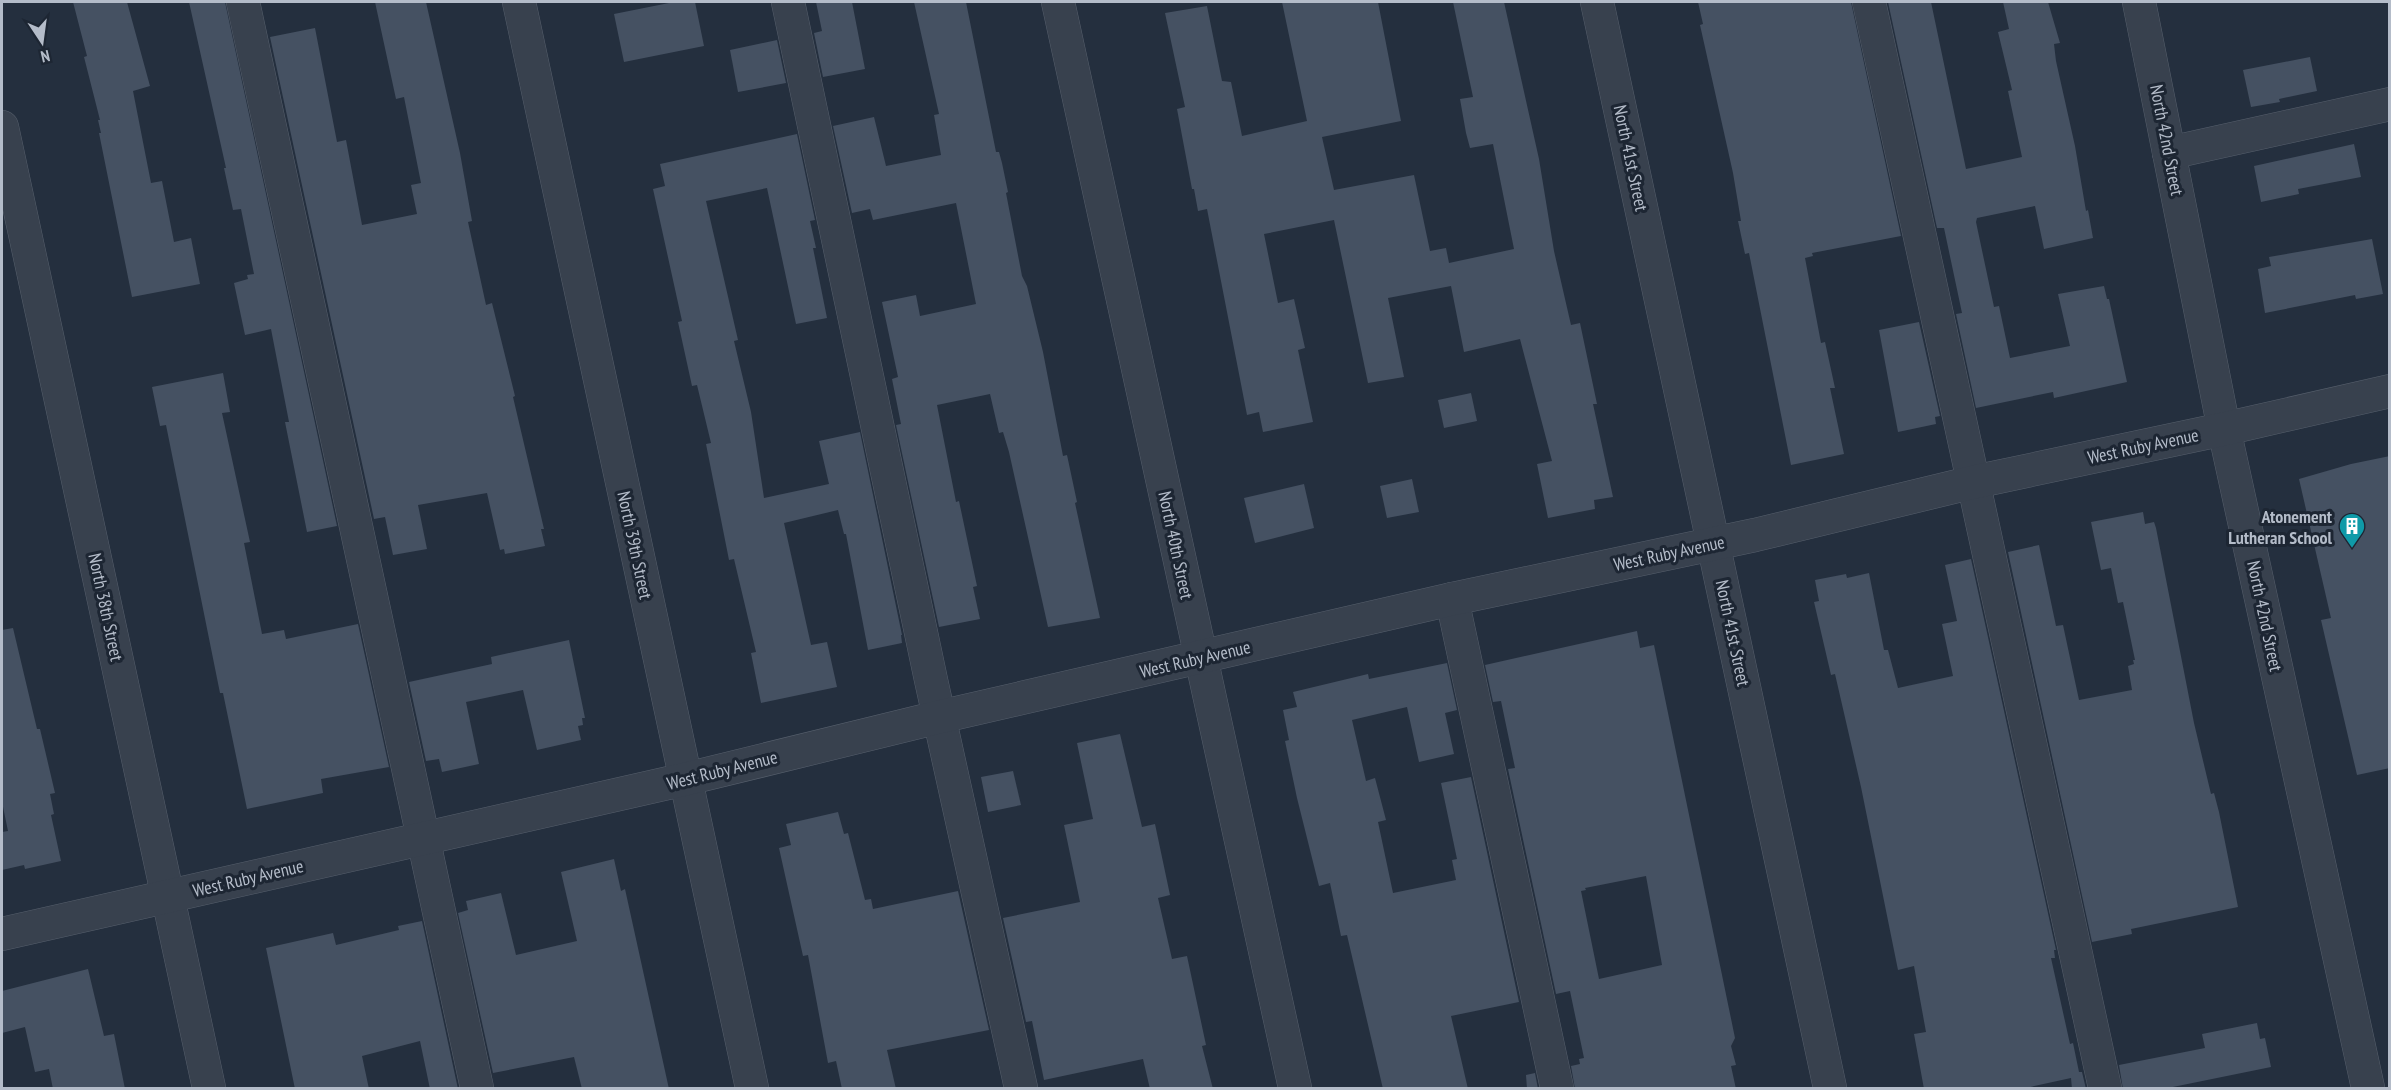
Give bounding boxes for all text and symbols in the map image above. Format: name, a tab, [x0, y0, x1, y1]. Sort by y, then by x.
north arrow	[12, 12, 72, 72]
text: N	[39, 46, 52, 67]
street label: North 42nd Street	[2145, 83, 2189, 197]
street label: North 41st Street	[1609, 103, 1653, 213]
street label: West Ruby Avenue	[2085, 423, 2201, 469]
street label: North 39th Street	[612, 489, 658, 601]
street label: North 40th Street	[1153, 489, 1199, 601]
place label: Atonement Lutheran School	[2228, 505, 2333, 549]
building icon: Atonement Lutheran School	[2337, 511, 2367, 549]
street label: West Ruby Avenue	[1611, 530, 1727, 576]
street label: North 38th Street	[83, 551, 129, 663]
street label: North 42nd Street	[2242, 559, 2288, 673]
street label: North 41st Street	[1711, 578, 1755, 688]
street label: West Ruby Avenue	[1137, 635, 1253, 683]
street label: West Ruby Avenue	[664, 745, 780, 795]
street label: West Ruby Avenue	[190, 854, 306, 902]

